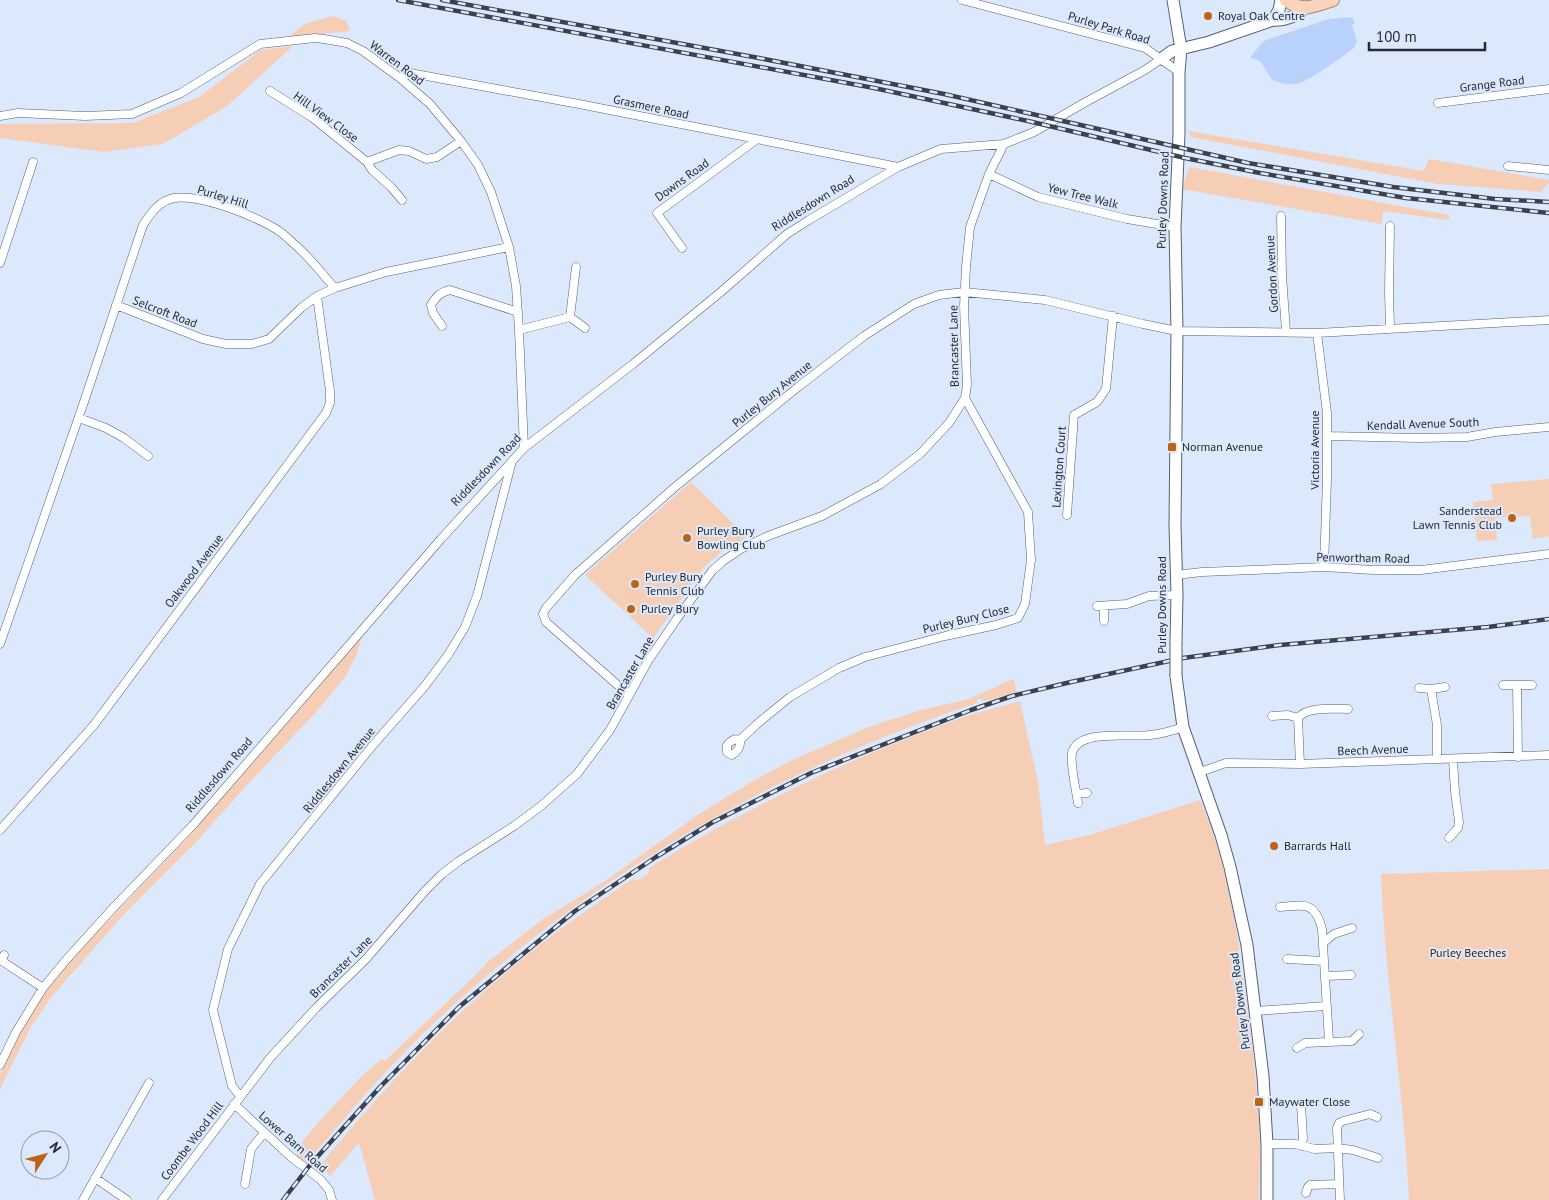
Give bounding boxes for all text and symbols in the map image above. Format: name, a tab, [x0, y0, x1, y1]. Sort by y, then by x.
street label: Purley Park Road	[1066, 8, 1152, 47]
place label: Royal Oak Centre	[1218, 8, 1305, 23]
marker: Royal Oak Centre	[1202, 10, 1214, 22]
scale bar	[1369, 20, 1485, 52]
text: 100 m	[1376, 27, 1417, 46]
street label: Warren Road	[367, 37, 428, 88]
street label: Grange Road	[1459, 72, 1525, 95]
street label: Hill View Close	[291, 88, 362, 145]
street label: Grasmere Road	[612, 91, 690, 122]
street label: Purley Downs Road	[1153, 151, 1172, 249]
street label: Downs Road	[652, 155, 712, 204]
street label: Riddlesdown Road	[769, 171, 857, 234]
street label: Yew Tree Walk	[1046, 180, 1120, 212]
street label: Purley Hill	[196, 182, 251, 212]
street label: Gordon Avenue	[1262, 235, 1281, 313]
street label: Selcroft Road	[131, 292, 200, 331]
street label: Brancaster Lane	[945, 305, 962, 387]
street label: Purley Bury Avenue	[729, 357, 814, 430]
street label: Victoria Avenue	[1307, 410, 1322, 491]
street label: Kendall Avenue South	[1367, 414, 1479, 433]
street label: Lexington Court	[1048, 426, 1069, 508]
street label: Riddlesdown Road	[447, 430, 524, 509]
place label: Norman Avenue	[1182, 439, 1263, 454]
marker: Norman Avenue	[1166, 441, 1178, 453]
place label: Sanderstead Lawn Tennis Club	[1413, 503, 1502, 532]
marker: Sanderstead Lawn Tennis Club	[1506, 512, 1518, 524]
place label: Purley Bury Bowling Club	[697, 523, 765, 552]
street label: Oakwood Avenue	[161, 531, 226, 610]
marker: Purley Bury Bowling Club	[681, 532, 693, 544]
street label: Penwortham Road	[1316, 549, 1410, 566]
street label: Purley Downs Road	[1154, 556, 1169, 654]
place label: Purley Bury Tennis Club	[645, 569, 704, 598]
marker: Purley Bury Tennis Club	[629, 578, 641, 590]
place label: Purley Bury	[641, 601, 699, 616]
street label: Purley Bury Close	[921, 601, 1011, 636]
marker: Purley Bury	[625, 603, 637, 615]
street label: Brancaster Lane	[603, 634, 657, 712]
street label: Riddlesdown Avenue	[299, 724, 378, 816]
street label: Riddlesdown Road	[182, 734, 255, 815]
street label: Beech Avenue	[1337, 741, 1409, 758]
place label: Barrards Hall	[1284, 838, 1351, 853]
marker: Barrards Hall	[1268, 840, 1280, 852]
street label: Brancaster Lane	[306, 932, 375, 1001]
park label: Purley Beeches	[1430, 945, 1506, 960]
street label: Purley Downs Road	[1226, 952, 1253, 1050]
place label: Maywater Close	[1269, 1094, 1350, 1109]
marker: Maywater Close	[1253, 1096, 1265, 1108]
street label: Coombe Wood Hill	[157, 1098, 226, 1183]
street label: Lower Barn Road	[256, 1108, 331, 1176]
north arrow	[20, 1130, 70, 1180]
text: N	[46, 1138, 66, 1156]

